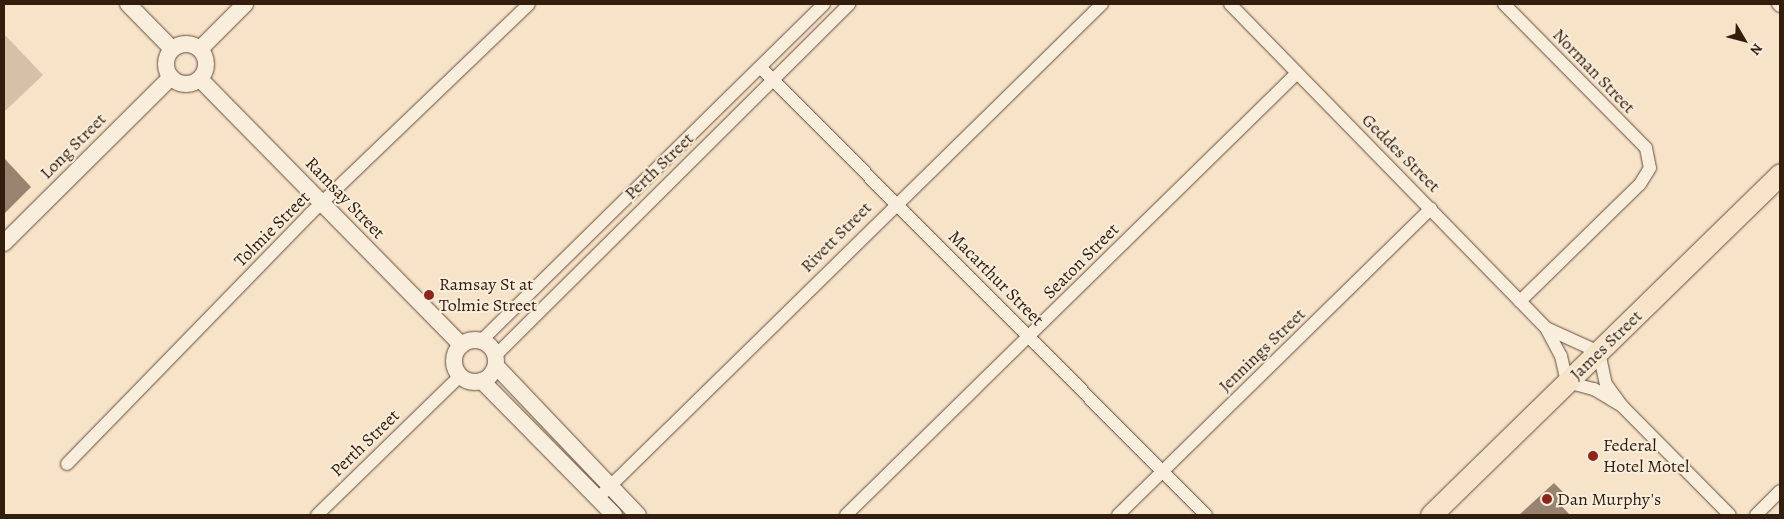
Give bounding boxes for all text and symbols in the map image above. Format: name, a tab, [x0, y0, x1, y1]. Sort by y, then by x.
north arrow	[1719, 15, 1769, 65]
street label: Norman Street	[1548, 24, 1640, 118]
text: N	[1746, 40, 1767, 59]
street label: Long Street	[35, 108, 111, 184]
street label: Geddes Street	[1357, 109, 1445, 197]
street label: Perth Street	[620, 128, 698, 204]
street label: Ramsay Street	[301, 153, 389, 243]
street label: Tolmie Street	[230, 187, 314, 271]
street label: Rivett Street	[796, 197, 876, 277]
street label: Seaton Street	[1039, 219, 1123, 303]
street label: Macarthur Street	[944, 226, 1048, 330]
place label: Ramsay St at Tolmie Street	[439, 274, 537, 316]
marker: Ramsay St at Tolmie Street	[423, 289, 435, 301]
street label: Jennings Street	[1214, 303, 1310, 397]
street label: James Street	[1565, 305, 1647, 385]
street label: Perth Street	[326, 405, 404, 481]
place label: Federal Hotel Motel	[1603, 435, 1689, 478]
marker: Federal Hotel Motel	[1587, 450, 1599, 462]
place label: Dan Murphy's	[1557, 488, 1661, 510]
marker: Dan Murphy's	[1541, 493, 1553, 505]

